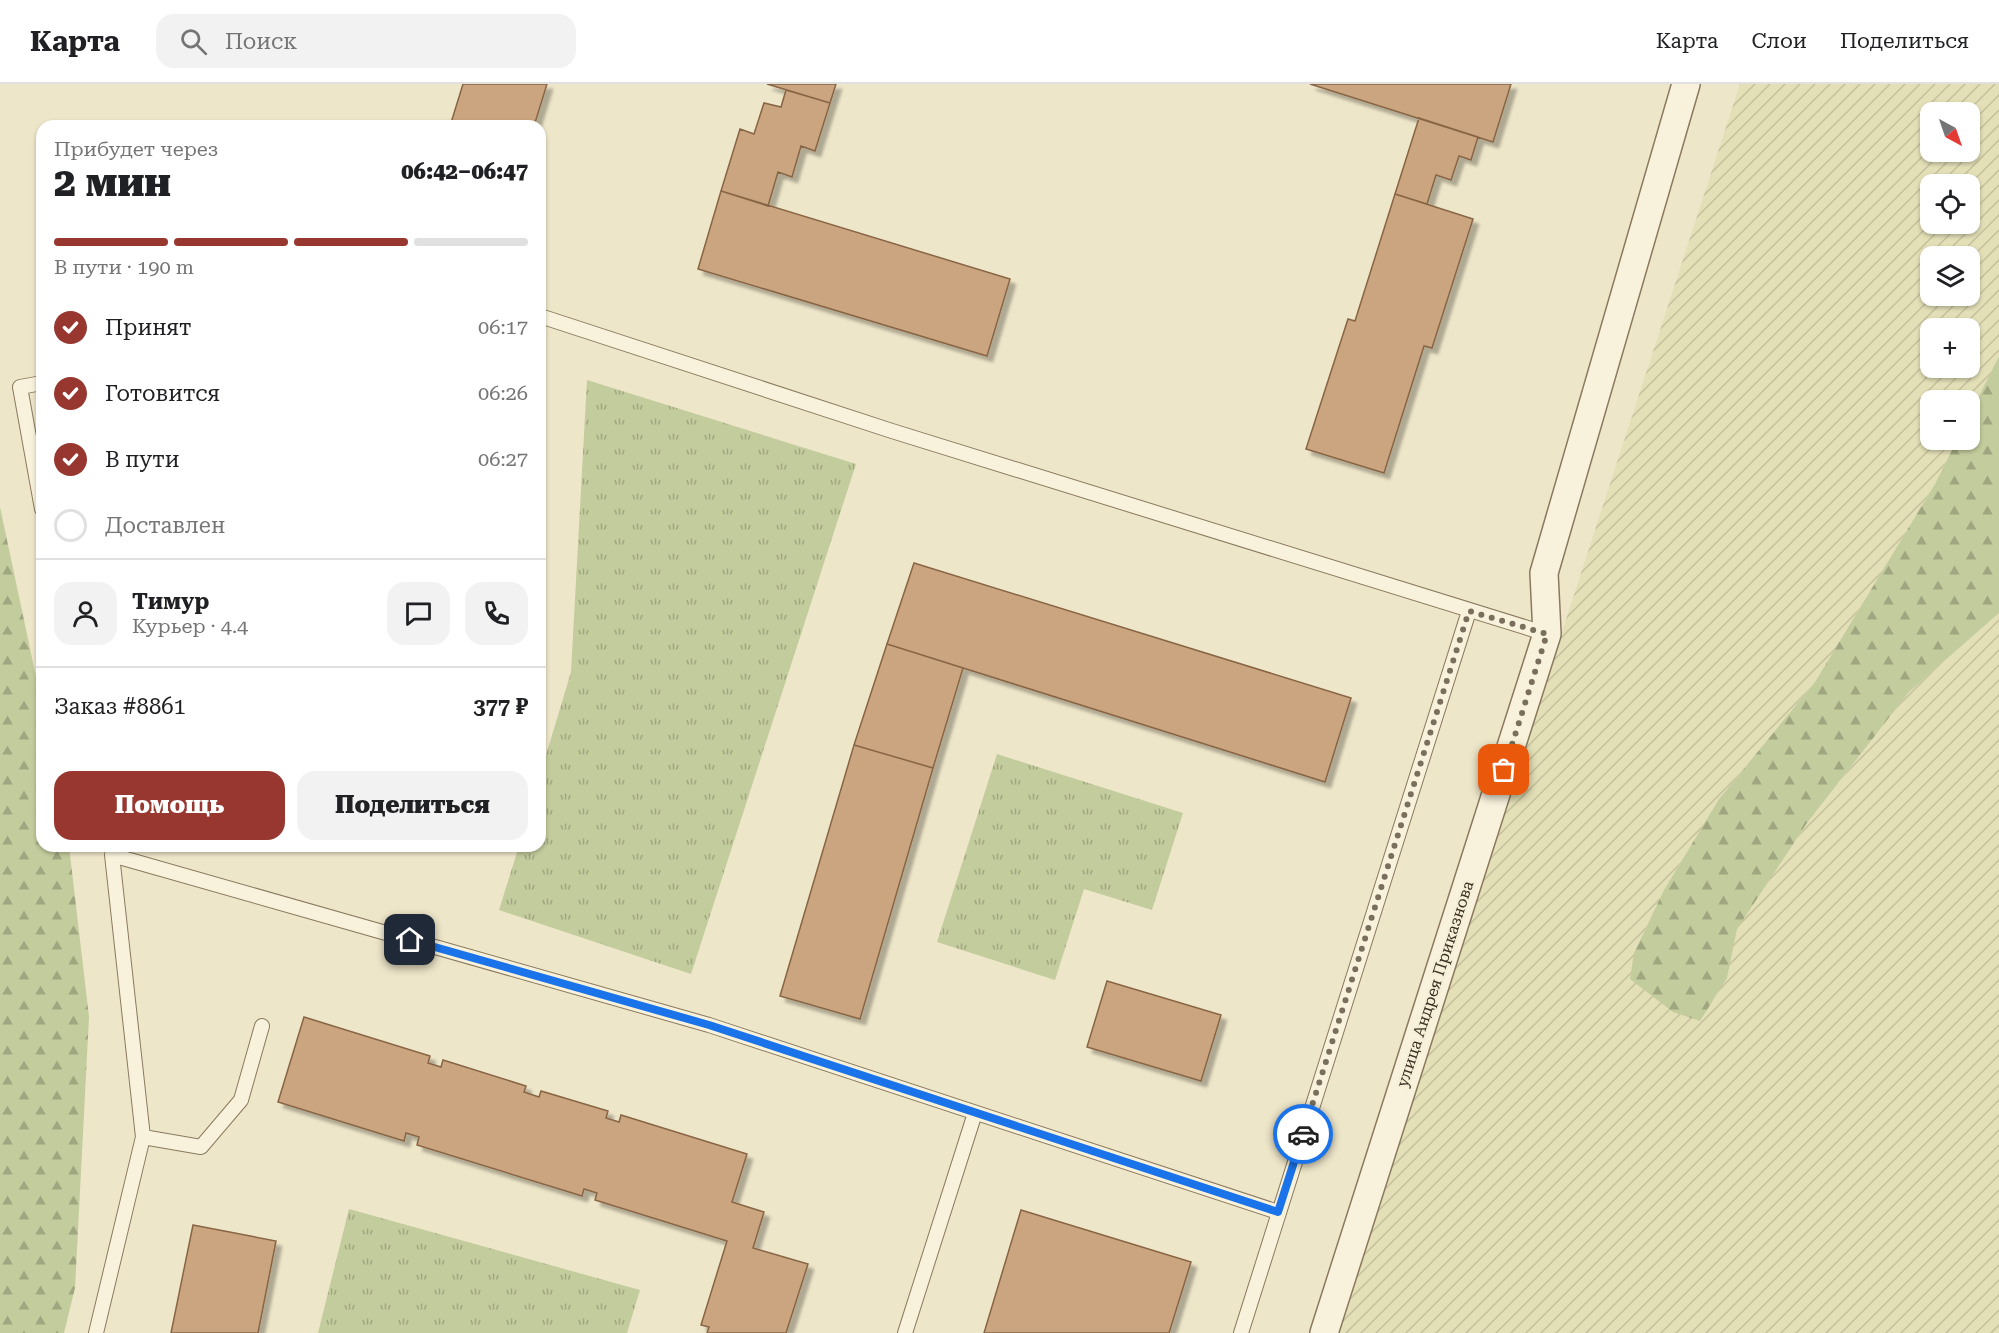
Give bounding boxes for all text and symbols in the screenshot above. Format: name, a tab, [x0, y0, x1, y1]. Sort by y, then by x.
search box	[156, 14, 576, 68]
text: Карта	[30, 25, 120, 58]
icon: search	[177, 25, 210, 58]
text: Поиск	[225, 29, 297, 54]
text: Карта	[1656, 29, 1719, 53]
text: Слои	[1752, 29, 1807, 53]
text: Поделиться	[1840, 29, 1969, 53]
north arrow	[1920, 102, 1980, 162]
map controls	[1920, 102, 1980, 450]
text: Прибудет через	[54, 137, 218, 161]
text: 06:42–06:47	[401, 159, 528, 184]
text: 2 мин	[54, 160, 171, 206]
button: locate	[1920, 174, 1980, 234]
button: layers	[1920, 246, 1980, 306]
text: В пути · 190 m	[54, 255, 194, 279]
icon: check	[54, 311, 87, 344]
text: Принят	[105, 315, 192, 340]
text: 06:17	[478, 315, 528, 339]
button: +	[1920, 318, 1980, 378]
icon: check	[54, 377, 87, 410]
text: Готовится	[105, 381, 220, 406]
text: 06:26	[478, 381, 528, 405]
button: −	[1920, 390, 1980, 450]
icon: check	[54, 443, 87, 476]
text: В пути	[105, 447, 180, 472]
text: 06:27	[478, 447, 528, 471]
text: Доставлен	[105, 513, 225, 538]
button: person	[54, 582, 117, 645]
button: chat	[387, 582, 450, 645]
button: phone	[465, 582, 528, 645]
text: Тимур	[132, 589, 209, 614]
text: Курьер · 4.4	[132, 614, 248, 638]
text: Заказ #8861	[54, 694, 186, 719]
text: 377 ₽	[473, 694, 528, 719]
pin	[1478, 744, 1529, 795]
icon: bag	[1487, 753, 1520, 786]
button: Помощь	[54, 771, 285, 840]
button: Поделиться	[297, 771, 528, 840]
street label: улица Андрея Приказнова	[1393, 878, 1477, 1090]
pin	[384, 914, 435, 965]
icon: home	[393, 923, 426, 956]
courier	[1273, 1104, 1333, 1164]
icon: car	[1287, 1118, 1320, 1151]

